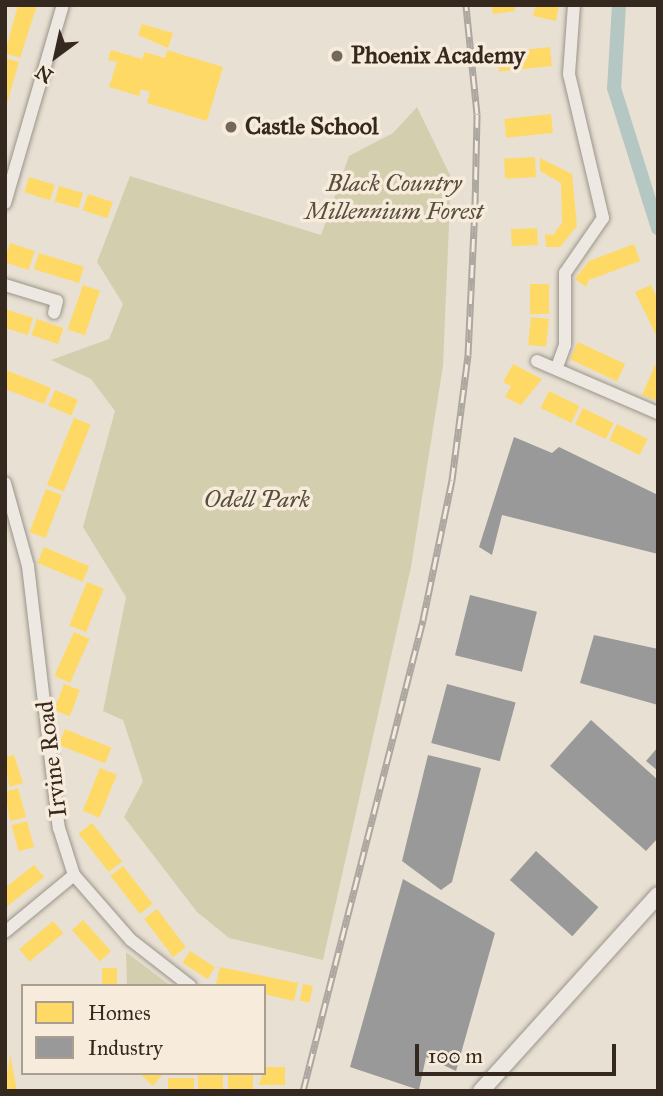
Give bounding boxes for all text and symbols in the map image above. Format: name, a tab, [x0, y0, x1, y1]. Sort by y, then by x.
north arrow	[21, 21, 91, 91]
place label: Phoenix Academy	[351, 42, 525, 70]
marker: Phoenix Academy	[329, 48, 345, 64]
text: N	[31, 60, 57, 88]
place label: Castle School	[245, 113, 378, 141]
marker: Castle School	[223, 119, 239, 135]
park label: Black Country Millennium Forest	[305, 170, 483, 226]
park label: Odell Park	[204, 486, 310, 514]
street label: Irvine Road	[31, 699, 73, 819]
legend	[21, 984, 266, 1075]
text: Homes	[88, 1000, 151, 1026]
scale bar	[418, 1030, 619, 1074]
text: Industry	[88, 1035, 163, 1061]
text: 100 m	[428, 1043, 483, 1069]

